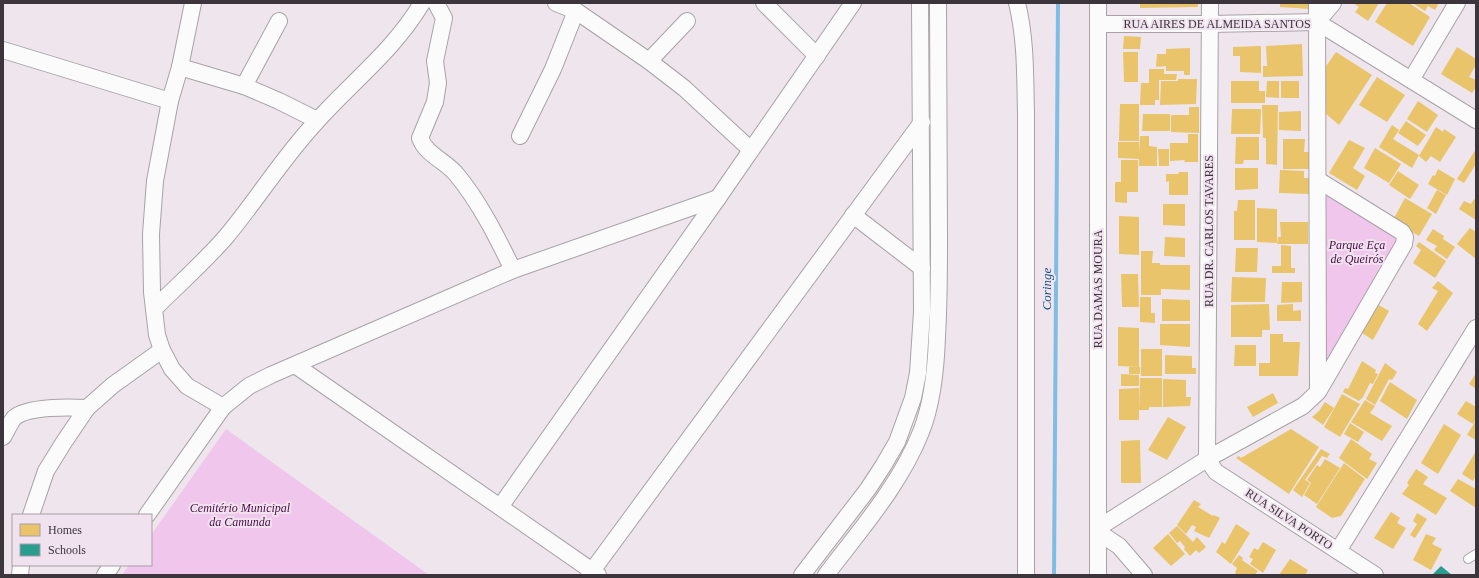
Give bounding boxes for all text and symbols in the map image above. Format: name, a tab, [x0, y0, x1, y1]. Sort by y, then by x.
street label: RUA AIRES DE ALMEIDA SANTOS	[1123, 17, 1311, 31]
street label: RUA DR. CARLOS TAVARES	[1202, 155, 1216, 307]
street label: RUA DAMAS MOURA	[1091, 229, 1105, 348]
park label: Parque Eça de Queirós	[1328, 238, 1385, 266]
water label: Coringe	[1039, 267, 1054, 310]
street label: RUA SILVA PORTO	[1243, 486, 1335, 553]
park label: Cemitério Municipal da Camunda	[190, 501, 291, 529]
legend	[12, 514, 152, 566]
text: Homes	[48, 523, 82, 537]
text: Schools	[48, 543, 86, 557]

